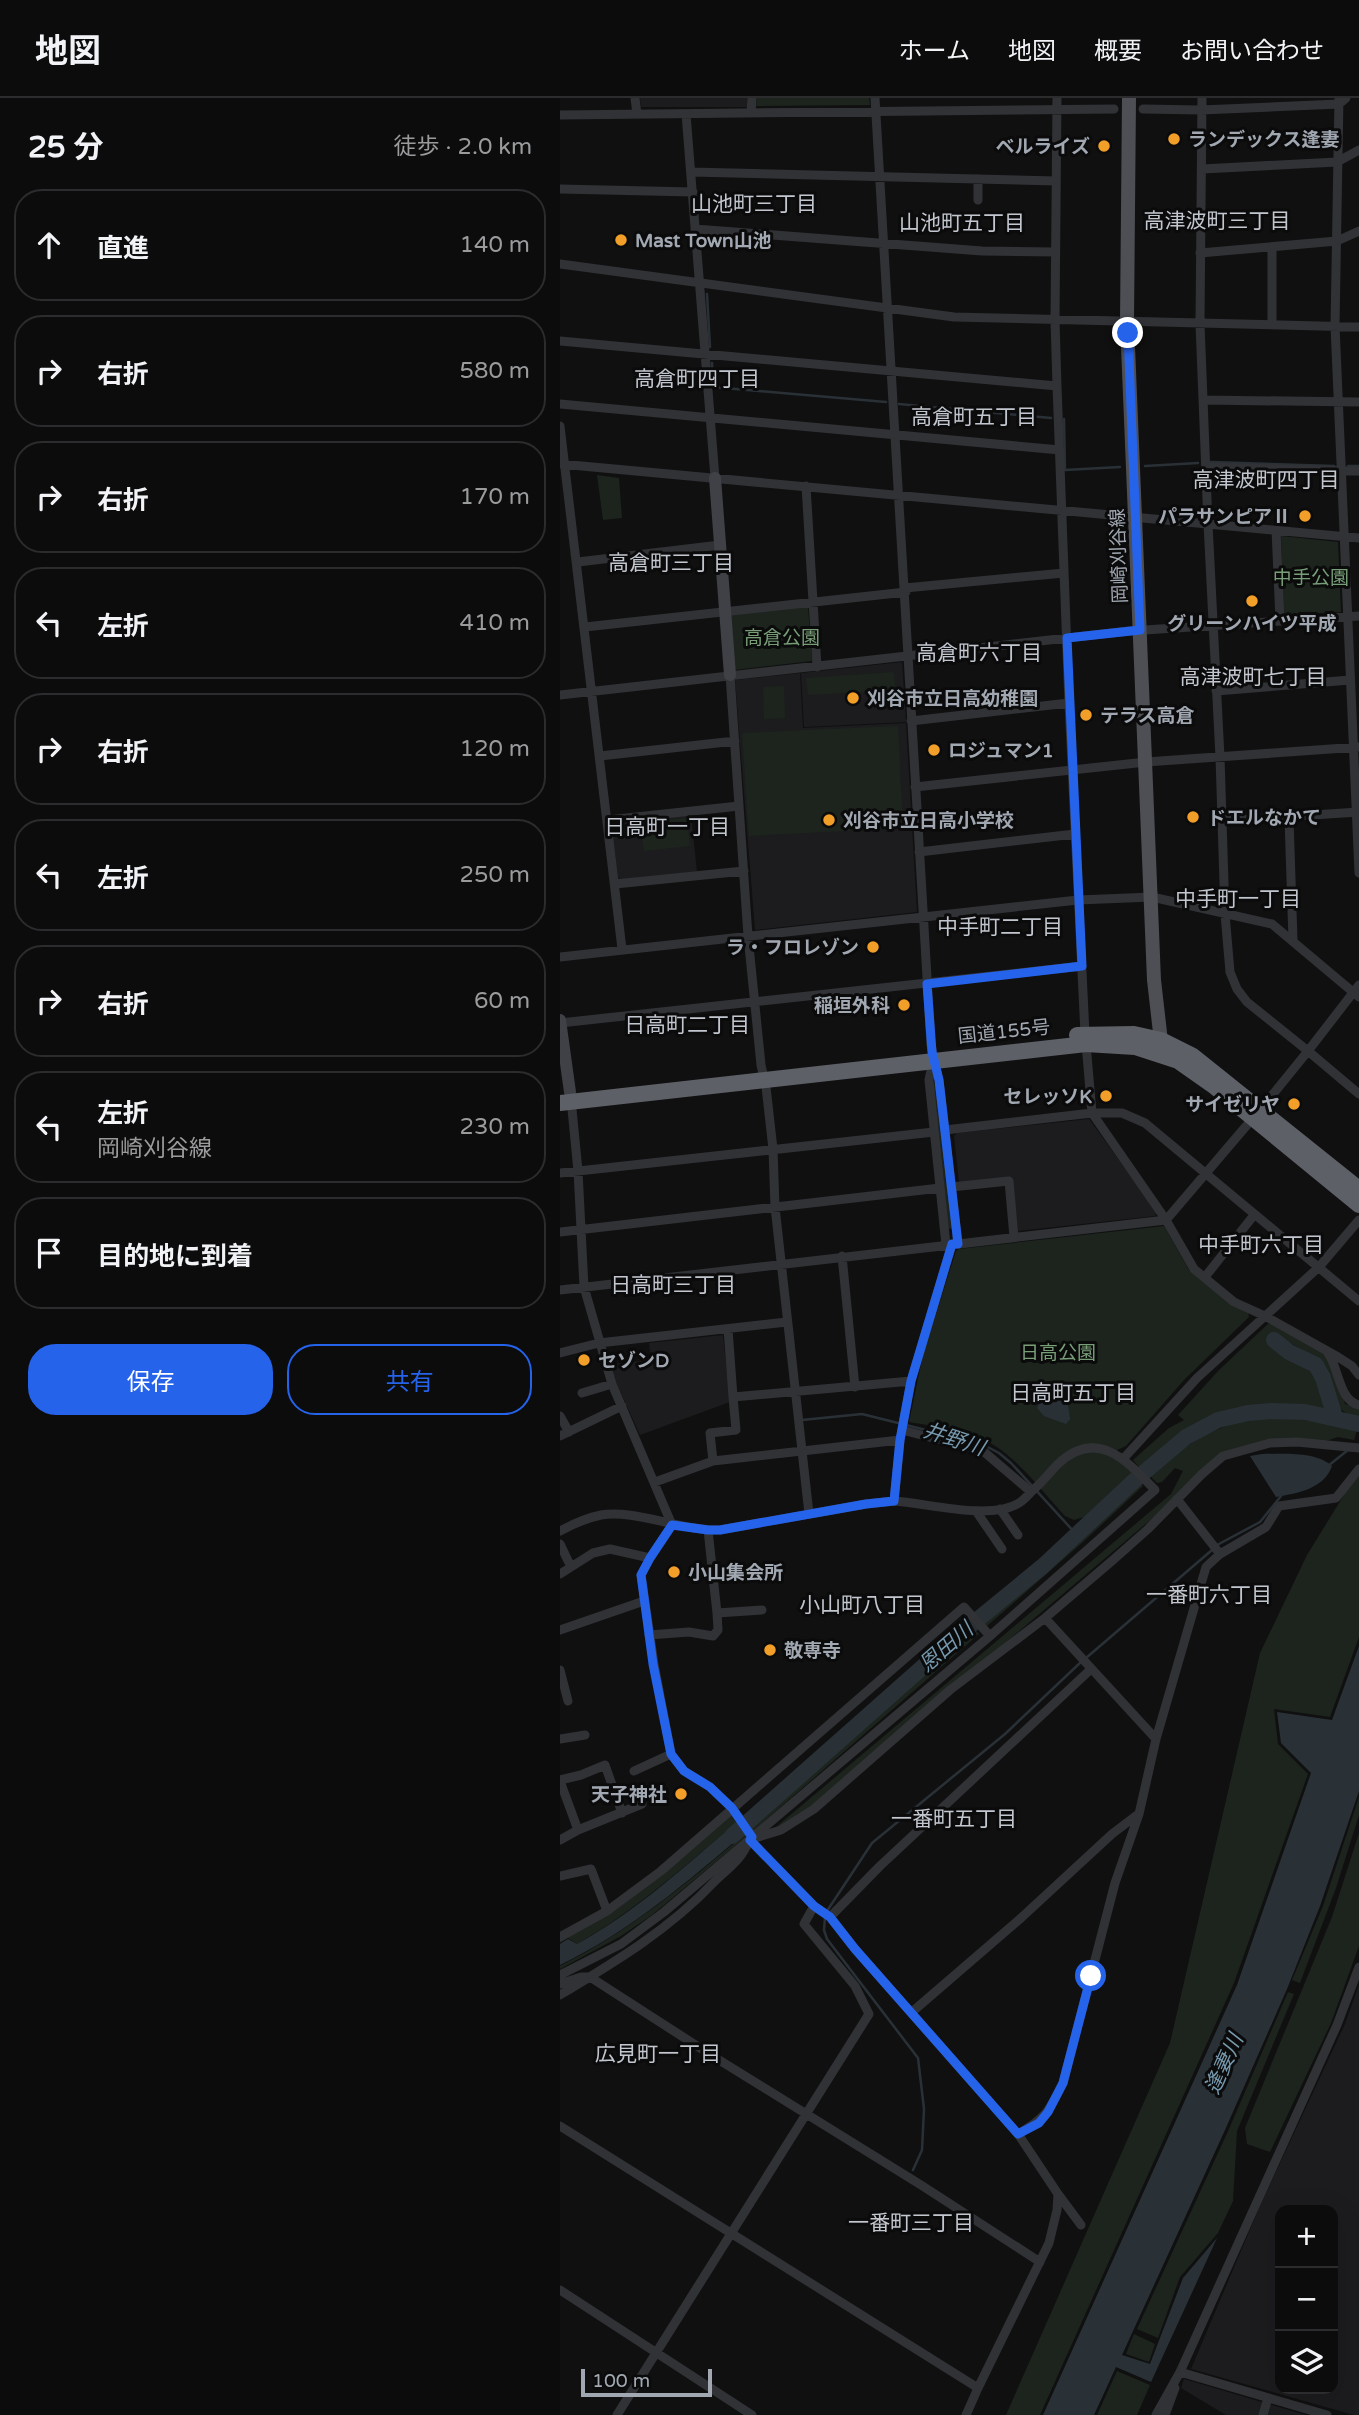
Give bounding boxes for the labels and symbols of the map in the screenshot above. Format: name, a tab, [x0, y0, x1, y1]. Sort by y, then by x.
place label: ランデックス逢妻	[1188, 129, 1339, 151]
marker: ランデックス逢妻	[1166, 131, 1182, 147]
place label: ベルライズ	[996, 136, 1090, 158]
marker: ベルライズ	[1096, 138, 1112, 154]
district label: 山池町三丁目	[691, 192, 817, 217]
district label: 高津波町三丁目	[1144, 209, 1291, 234]
district label: 山池町五丁目	[899, 211, 1025, 236]
place label: Mast Town山池	[635, 230, 772, 252]
marker: Mast Town山池	[613, 232, 629, 248]
route end	[1112, 317, 1143, 348]
district label: 高倉町四丁目	[634, 367, 760, 392]
district label: 高倉町五丁目	[911, 405, 1037, 430]
district label: 高津波町四丁目	[1193, 468, 1340, 493]
place label: パラサンピアⅡ	[1158, 506, 1291, 528]
street label: 岡崎刈谷線	[1106, 508, 1132, 604]
marker: パラサンピアⅡ	[1297, 508, 1313, 524]
district label: 高倉町三丁目	[608, 551, 734, 576]
park label: 中手公園	[1273, 567, 1349, 589]
marker: グリーンハイツ平成	[1244, 593, 1260, 609]
place label: グリーンハイツ平成	[1167, 613, 1337, 635]
park label: 高倉公園	[744, 627, 820, 649]
district label: 高倉町六丁目	[916, 641, 1042, 666]
district label: 高津波町七丁目	[1180, 665, 1327, 690]
place label: 刈谷市立日高幼稚園	[867, 688, 1038, 710]
marker: 刈谷市立日高幼稚園	[845, 690, 861, 706]
place label: テラス高倉	[1100, 705, 1195, 727]
marker: テラス高倉	[1078, 707, 1094, 723]
place label: ロジュマン1	[948, 740, 1054, 762]
marker: ロジュマン1	[926, 742, 942, 758]
place label: ドエルなかて	[1207, 807, 1321, 829]
marker: ドエルなかて	[1185, 809, 1201, 825]
place label: 刈谷市立日高小学校	[843, 810, 1014, 832]
marker: 刈谷市立日高小学校	[821, 812, 837, 828]
district label: 日高町一丁目	[604, 815, 730, 840]
district label: 中手町一丁目	[1175, 887, 1301, 912]
district label: 中手町二丁目	[937, 915, 1063, 940]
place label: ラ・フロレゾン	[726, 937, 859, 959]
marker: ラ・フロレゾン	[865, 939, 881, 955]
place label: 稲垣外科	[814, 995, 890, 1017]
marker: 稲垣外科	[896, 997, 912, 1013]
district label: 日高町二丁目	[624, 1013, 750, 1038]
street label: 国道155号	[957, 1016, 1051, 1048]
place label: セレッソK	[1003, 1086, 1092, 1108]
marker: セレッソK	[1098, 1088, 1114, 1104]
place label: サイゼリヤ	[1185, 1094, 1280, 1116]
marker: サイゼリヤ	[1286, 1096, 1302, 1112]
district label: 中手町六丁目	[1198, 1233, 1324, 1258]
district label: 日高町三丁目	[610, 1273, 736, 1298]
park label: 日高公園	[1020, 1342, 1096, 1364]
place label: セゾンD	[598, 1350, 669, 1372]
marker: セゾンD	[576, 1352, 592, 1368]
district label: 日高町五丁目	[1010, 1381, 1136, 1406]
water label: 井野川	[920, 1418, 990, 1462]
place label: 小山集会所	[688, 1562, 783, 1584]
marker: 小山集会所	[666, 1564, 682, 1580]
district label: 一番町六丁目	[1146, 1583, 1272, 1608]
district label: 小山町八丁目	[799, 1593, 925, 1618]
water label: 恩田川	[914, 1616, 980, 1677]
place label: 敬専寺	[784, 1640, 841, 1662]
marker: 敬専寺	[762, 1642, 778, 1658]
place label: 天子神社	[591, 1784, 667, 1806]
marker: 天子神社	[673, 1786, 689, 1802]
district label: 一番町五丁目	[891, 1807, 1017, 1832]
route start	[1075, 1960, 1106, 1991]
water label: 逢妻川	[1200, 2029, 1250, 2098]
district label: 広見町一丁目	[595, 2042, 721, 2067]
district label: 一番町三丁目	[848, 2211, 974, 2236]
scale bar	[581, 2366, 712, 2398]

